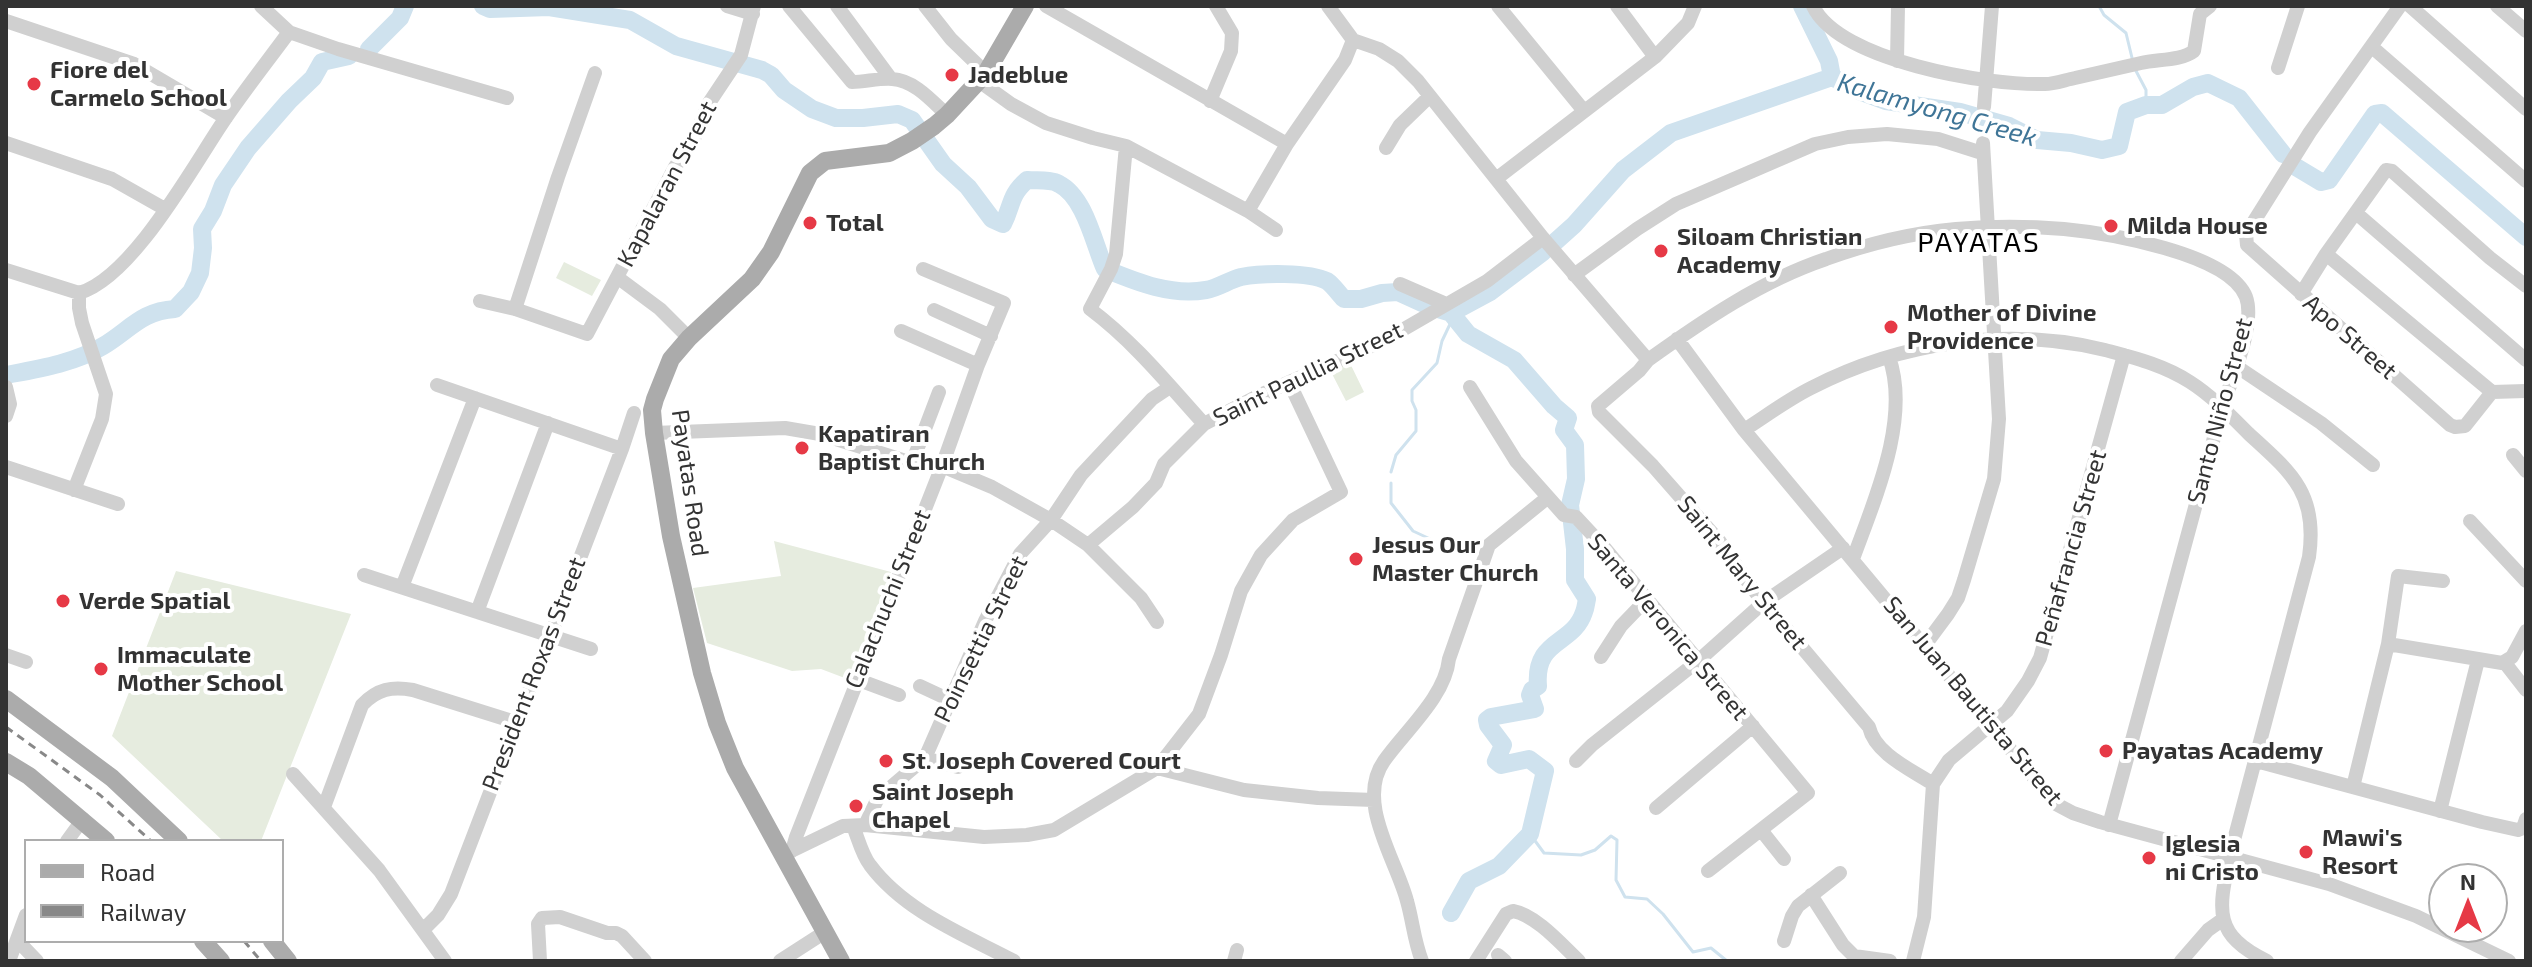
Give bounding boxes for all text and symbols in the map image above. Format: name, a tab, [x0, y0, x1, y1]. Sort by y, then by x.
place label: Fiore del Carmelo School	[50, 56, 227, 112]
place label: Jadeblue	[968, 61, 1068, 89]
marker: Jadeblue	[943, 66, 961, 84]
water label: Kalamyong Creek	[1834, 67, 2040, 153]
marker: Fiore del Carmelo School	[25, 75, 43, 93]
street label: Kapalaran Street	[611, 96, 723, 272]
place label: Total	[826, 209, 884, 237]
place label: Milda House	[2127, 212, 2268, 240]
marker: Total	[801, 214, 819, 232]
marker: Milda House	[2102, 217, 2120, 235]
place label: Siloam Christian Academy	[1677, 223, 1862, 279]
district label: PAYATAS	[1917, 226, 2041, 260]
marker: Siloam Christian Academy	[1652, 242, 1670, 260]
street label: Apo Street	[2297, 289, 2403, 385]
place label: Mother of Divine Providence	[1907, 299, 2096, 355]
street label: Santo Niño Street	[2181, 315, 2259, 507]
street label: Saint Paullia Street	[1208, 316, 1408, 432]
marker: Mother of Divine Providence	[1882, 318, 1900, 336]
street label: Payatas Road	[665, 408, 715, 558]
place label: Kapatiran Baptist Church	[818, 420, 985, 476]
marker: Kapatiran Baptist Church	[793, 439, 811, 457]
street label: Peñafrancia Street	[2029, 447, 2113, 649]
street label: Saint Mary Street	[1671, 490, 1813, 656]
street label: Calachuchi Street	[839, 505, 937, 693]
street label: Santa Veronica Street	[1582, 528, 1754, 726]
place label: Jesus Our Master Church	[1372, 531, 1539, 587]
marker: Jesus Our Master Church	[1347, 550, 1365, 568]
street label: Poinsettia Street	[928, 551, 1034, 727]
street label: President Roxas Street	[476, 553, 592, 795]
place label: Verde Spatial	[79, 587, 230, 615]
street label: San Juan Bautista Street	[1877, 591, 2069, 811]
marker: Verde Spatial	[54, 592, 72, 610]
place label: Immaculate Mother School	[117, 641, 283, 697]
marker: Immaculate Mother School	[92, 660, 110, 678]
place label: Payatas Academy	[2122, 737, 2323, 765]
marker: Payatas Academy	[2097, 742, 2115, 760]
place label: St. Joseph Covered Court	[902, 747, 1181, 775]
marker: St. Joseph Covered Court	[877, 752, 895, 770]
place label: Saint Joseph Chapel	[872, 778, 1014, 834]
marker: Saint Joseph Chapel	[847, 797, 865, 815]
place label: Mawi's Resort	[2322, 824, 2402, 880]
place label: Iglesia ni Cristo	[2165, 830, 2259, 886]
legend	[24, 839, 284, 943]
marker: Mawi's Resort	[2297, 843, 2315, 861]
marker: Iglesia ni Cristo	[2140, 849, 2158, 867]
text: Road	[100, 857, 155, 886]
north arrow	[2428, 863, 2508, 943]
text: N	[2460, 868, 2476, 894]
text: Railway	[100, 897, 186, 926]

